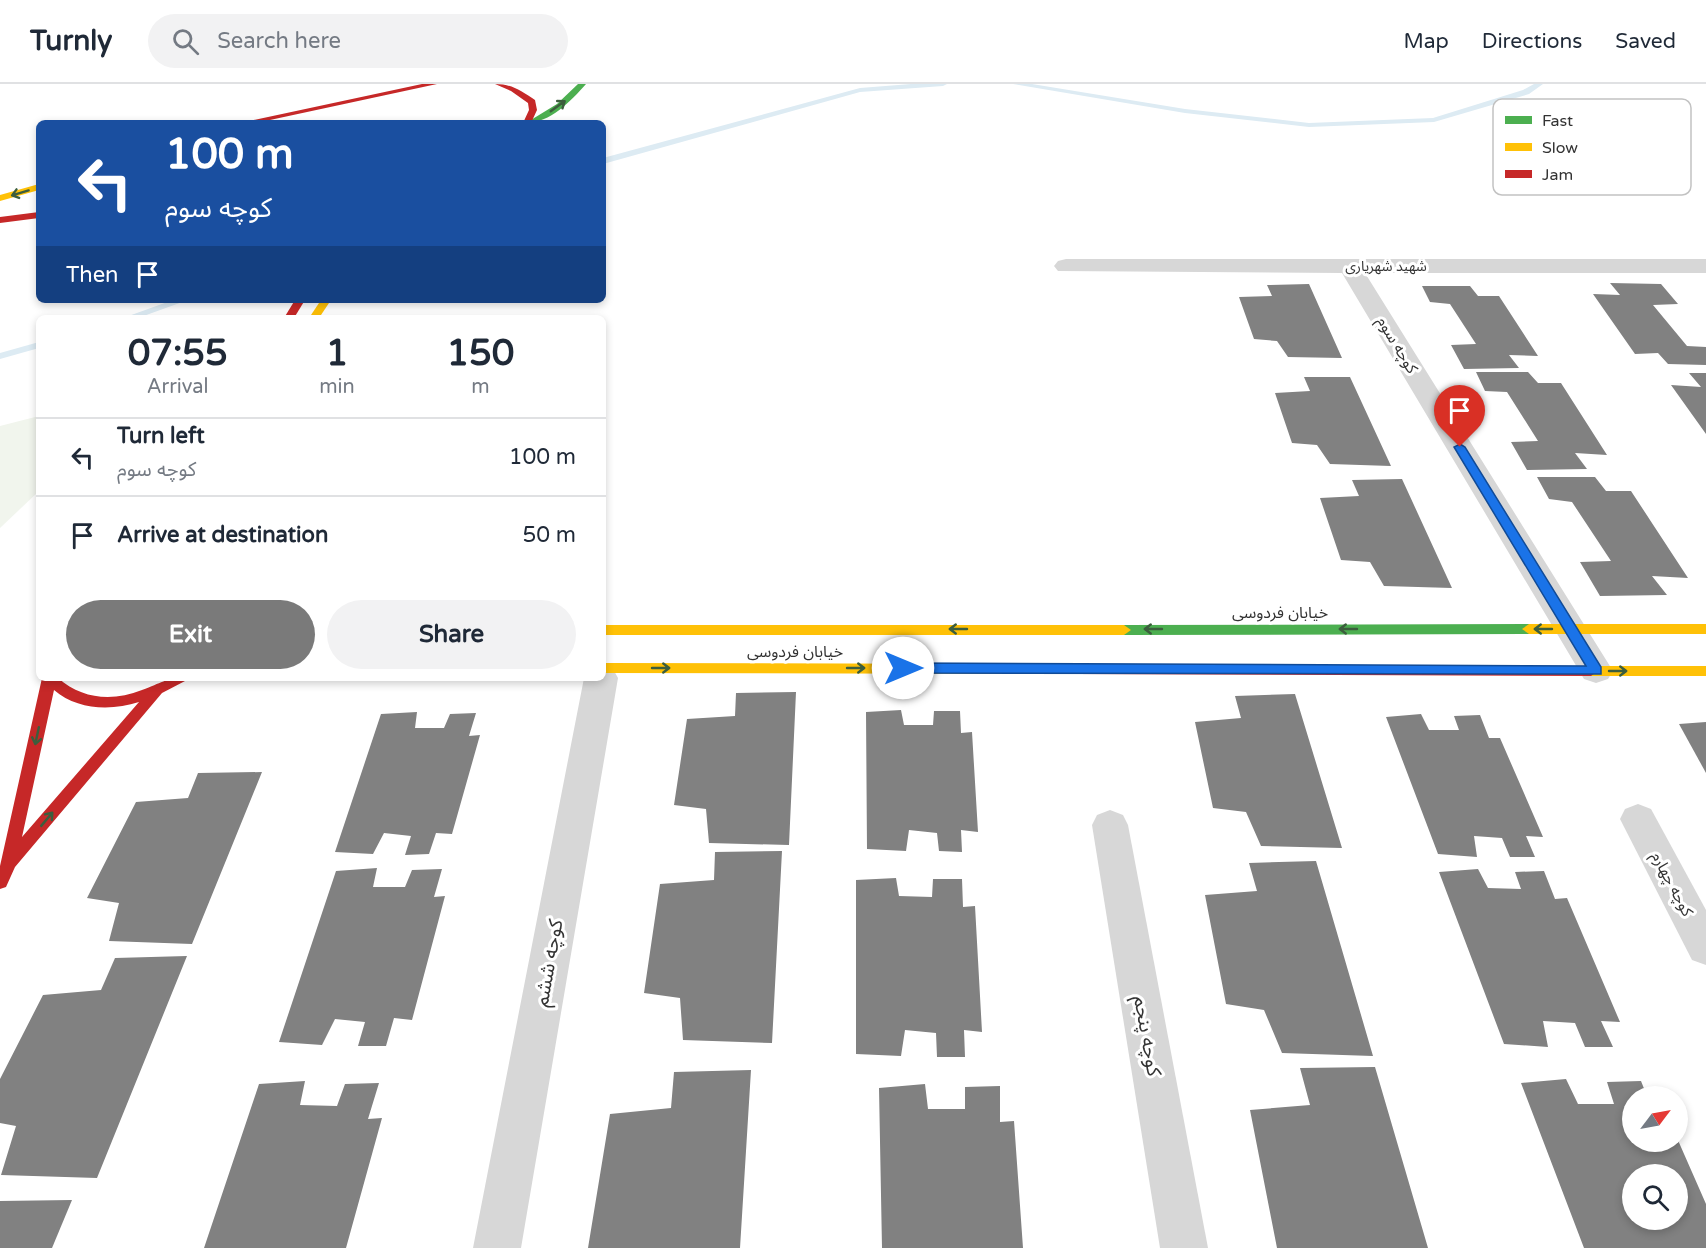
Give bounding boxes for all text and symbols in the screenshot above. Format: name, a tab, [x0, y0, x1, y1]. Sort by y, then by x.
search box	[148, 14, 568, 68]
text: Turnly	[30, 24, 112, 58]
icon: search	[169, 25, 202, 58]
text: Search here	[217, 28, 341, 54]
text: Map	[1403, 29, 1449, 54]
text: Directions	[1482, 29, 1582, 54]
text: Saved	[1615, 29, 1676, 54]
legend	[1493, 99, 1691, 195]
one-way arrow	[550, 100, 566, 113]
text: Fast	[1542, 111, 1573, 131]
text: 100 m	[165, 129, 294, 180]
text: Slow	[1542, 138, 1578, 158]
icon: left	[66, 144, 144, 222]
text: Jam	[1542, 165, 1573, 185]
one-way arrow	[11, 188, 30, 199]
text: کوچه سوم	[165, 192, 272, 225]
icon: arrive	[131, 258, 164, 291]
street label: شهید شهریاری	[1345, 258, 1427, 275]
text: Then	[66, 262, 119, 288]
street label: کوچه سوم	[1370, 313, 1422, 379]
text: 07:55	[128, 332, 228, 375]
text: 1	[326, 332, 348, 375]
text: 150	[446, 332, 514, 375]
text: Arrival	[147, 375, 209, 399]
text: min	[319, 375, 355, 399]
text: m	[471, 375, 490, 399]
pin	[1434, 385, 1485, 447]
icon: arrive	[1443, 394, 1476, 427]
text: Turn left	[117, 423, 205, 449]
icon: left	[66, 441, 99, 474]
text: 100 m	[509, 444, 576, 470]
text: کوچه سوم	[117, 458, 196, 482]
icon: arrive	[66, 519, 99, 552]
text: Arrive at destination	[117, 522, 328, 548]
text: 50 m	[522, 522, 576, 548]
button: Exit	[66, 600, 315, 669]
button: Share	[327, 600, 576, 669]
street label: خیابان فردوسی	[1232, 603, 1328, 623]
one-way arrow	[948, 623, 968, 635]
one-way arrow	[1143, 623, 1163, 635]
one-way arrow	[1338, 623, 1358, 635]
one-way arrow	[1533, 623, 1553, 635]
position arrow	[871, 636, 935, 700]
street label: خیابان فردوسی	[747, 642, 843, 662]
one-way arrow	[651, 662, 671, 674]
one-way arrow	[846, 662, 866, 674]
one-way arrow	[1608, 665, 1628, 677]
one-way arrow	[31, 726, 42, 745]
one-way arrow	[40, 812, 54, 827]
street label: کوچه چهارم	[1645, 848, 1698, 921]
street label: کوچه ششم	[530, 917, 571, 1009]
street label: کوچه پنجم	[1126, 994, 1166, 1079]
north arrow	[1622, 1086, 1688, 1152]
map controls	[1622, 1086, 1688, 1230]
button: search	[1622, 1164, 1688, 1230]

